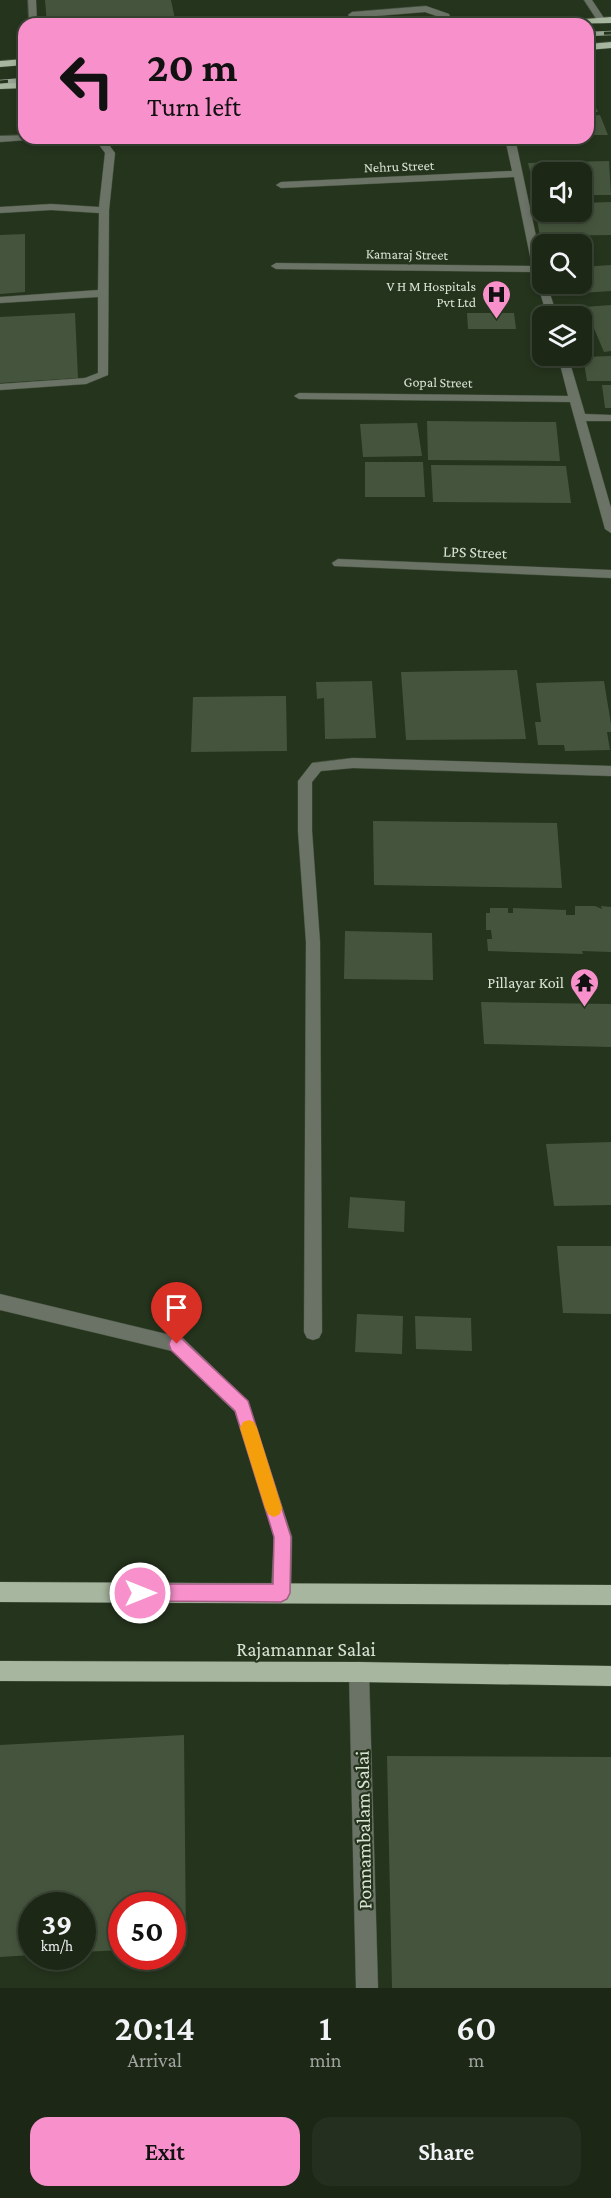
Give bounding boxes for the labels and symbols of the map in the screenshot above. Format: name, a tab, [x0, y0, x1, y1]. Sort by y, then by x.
street label: Nehru Street	[363, 157, 435, 175]
street label: Kamaraj Street	[366, 245, 449, 264]
place label: V H M Hospitals Pvt Ltd	[386, 278, 477, 310]
hospital icon: V H M Hospitals Pvt Ltd	[481, 278, 513, 320]
street label: Gopal Street	[403, 373, 473, 391]
street label: LPS Street	[443, 542, 508, 562]
temple icon: Pillayar Koil	[569, 966, 601, 1008]
place label: Pillayar Koil	[487, 974, 564, 992]
pin	[151, 1282, 202, 1344]
position arrow	[108, 1561, 172, 1625]
street label: Rajamannar Salai	[236, 1638, 376, 1661]
street label: Ponnambalam Salai	[351, 1751, 375, 1909]
speed limit sign: 50	[108, 1892, 186, 1970]

